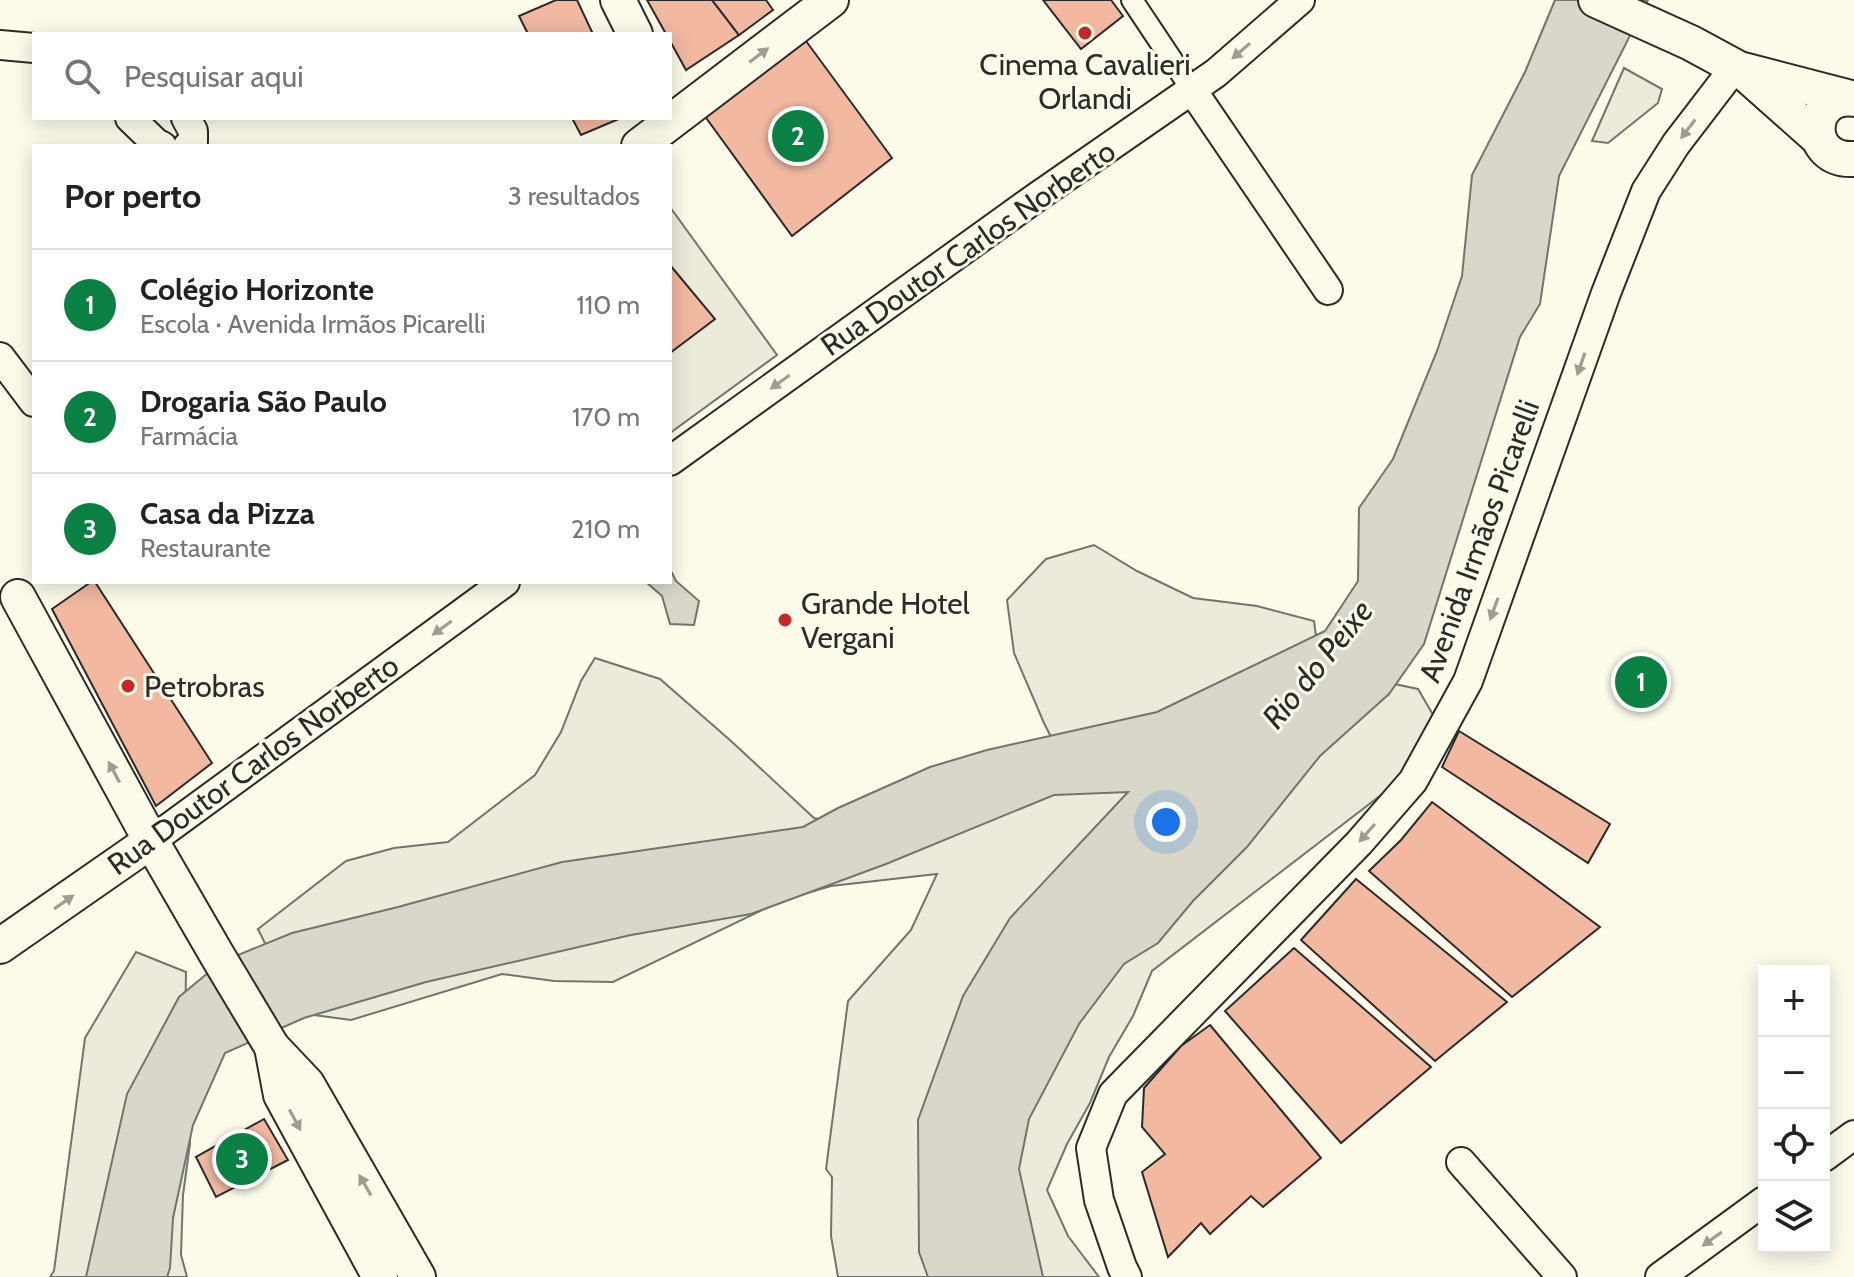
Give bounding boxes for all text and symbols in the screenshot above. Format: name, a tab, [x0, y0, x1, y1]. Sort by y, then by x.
marker: Cinema Cavalieri Orlandi	[1076, 24, 1094, 42]
search box	[32, 32, 672, 120]
one-way arrow	[1231, 42, 1251, 60]
place label: Cinema Cavalieri Orlandi	[979, 46, 1191, 117]
one-way arrow	[748, 48, 769, 63]
icon: search	[60, 54, 104, 98]
text: Pesquisar aqui	[124, 58, 304, 95]
pin: 2	[772, 106, 824, 166]
one-way arrow	[1680, 118, 1696, 139]
street label: Rua Doutor Carlos Norberto	[814, 132, 1122, 364]
text: Por perto	[64, 175, 201, 217]
text: 3 resultados	[508, 180, 640, 212]
text: Colégio Horizonte	[140, 271, 374, 308]
text: 1	[85, 289, 95, 321]
text: 110 m	[576, 289, 640, 321]
text: Escola · Avenida Irmãos Picarelli	[140, 308, 486, 340]
one-way arrow	[1574, 352, 1586, 376]
one-way arrow	[769, 374, 790, 390]
text: Drogaria São Paulo	[140, 383, 387, 420]
street label: Avenida Irmãos Picarelli	[1411, 395, 1547, 687]
text: 2	[83, 401, 97, 433]
text: 170 m	[572, 401, 640, 433]
text: Farmácia	[140, 420, 238, 452]
text: Casa da Pizza	[140, 495, 315, 532]
text: 3	[83, 513, 97, 545]
text: 210 m	[571, 513, 640, 545]
text: Restaurante	[140, 532, 271, 564]
place label: Grande Hotel Vergani	[801, 585, 970, 656]
water label: Rio do Peixe	[1253, 592, 1381, 736]
one-way arrow	[1487, 597, 1499, 621]
marker: Grande Hotel Vergani	[776, 611, 794, 629]
one-way arrow	[431, 620, 452, 635]
street label: Rua Doutor Carlos Norberto	[100, 647, 406, 883]
pin: 1	[1615, 652, 1667, 712]
place label: Petrobras	[144, 668, 265, 705]
marker: Petrobras	[119, 677, 137, 695]
one-way arrow	[107, 761, 120, 784]
your location	[1146, 802, 1186, 842]
one-way arrow	[1359, 823, 1376, 843]
one-way arrow	[53, 895, 74, 910]
map controls	[1758, 965, 1830, 1253]
button: +	[1758, 965, 1830, 1037]
button: −	[1758, 1037, 1830, 1109]
one-way arrow	[288, 1109, 302, 1131]
button: locate	[1758, 1109, 1830, 1181]
pin: 3	[216, 1129, 268, 1189]
one-way arrow	[358, 1174, 372, 1196]
button: layers	[1758, 1181, 1830, 1253]
one-way arrow	[1702, 1230, 1722, 1246]

